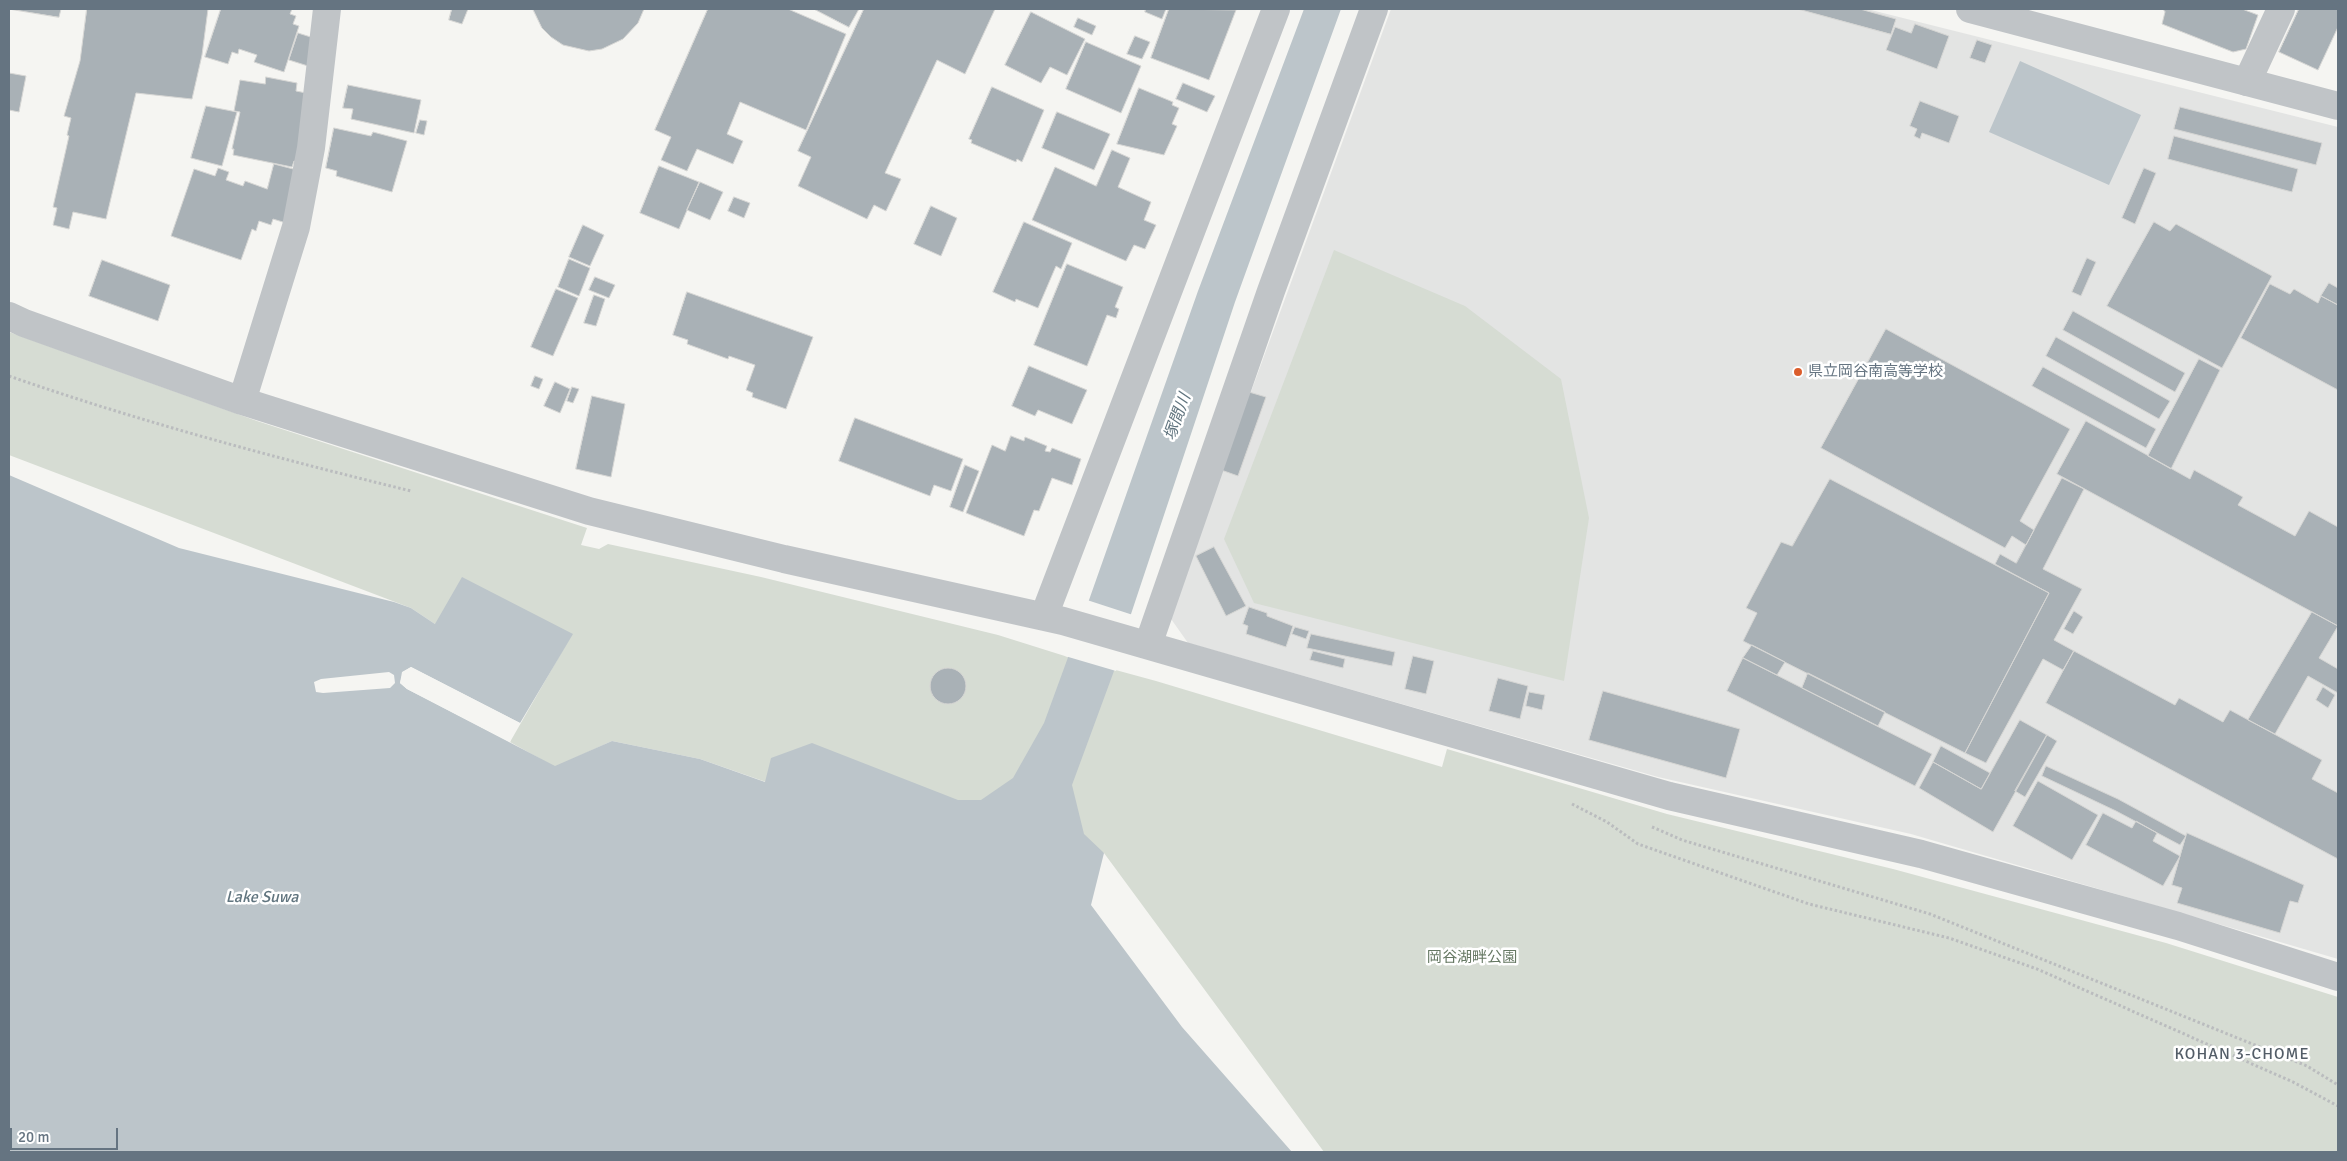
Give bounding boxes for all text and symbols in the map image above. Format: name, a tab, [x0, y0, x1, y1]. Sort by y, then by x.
place label: 県立岡谷南高等学校	[1808, 363, 1943, 381]
marker: 県立岡谷南高等学校	[1792, 366, 1804, 378]
water label: 塚間川	[1161, 391, 1195, 443]
water label: Lake Suwa	[226, 888, 298, 908]
park label: 岡谷湖畔公園	[1427, 949, 1517, 967]
district label: KOHAN 3-CHOME	[2173, 1045, 2311, 1065]
scale bar	[12, 1118, 120, 1150]
text: 20 m	[18, 1128, 49, 1146]

